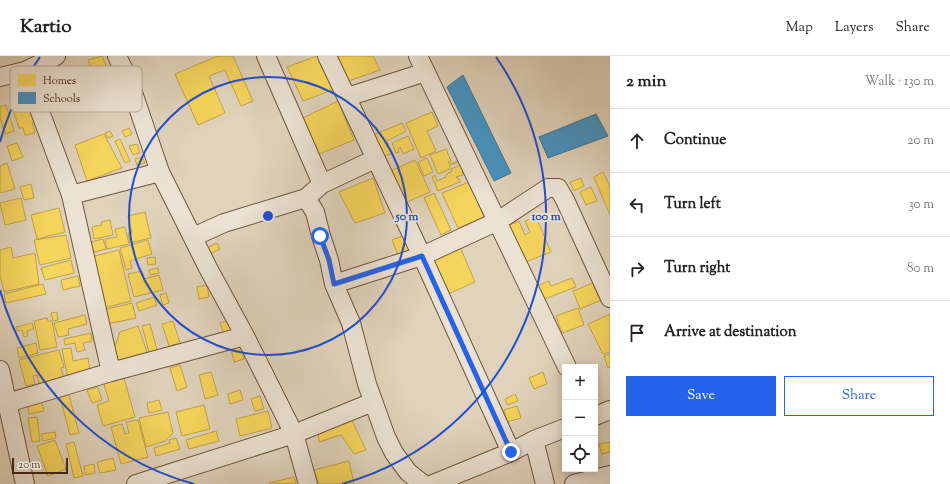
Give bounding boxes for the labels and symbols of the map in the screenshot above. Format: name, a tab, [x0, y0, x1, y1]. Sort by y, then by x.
legend	[10, 66, 142, 112]
text: Homes	[43, 73, 76, 89]
text: Schools	[43, 91, 80, 107]
text: 50 m	[395, 208, 419, 226]
text: 100 m	[530, 208, 561, 226]
centre of rings	[261, 209, 275, 223]
route start	[311, 227, 329, 245]
route end	[502, 443, 520, 461]
scale bar	[12, 456, 68, 475]

